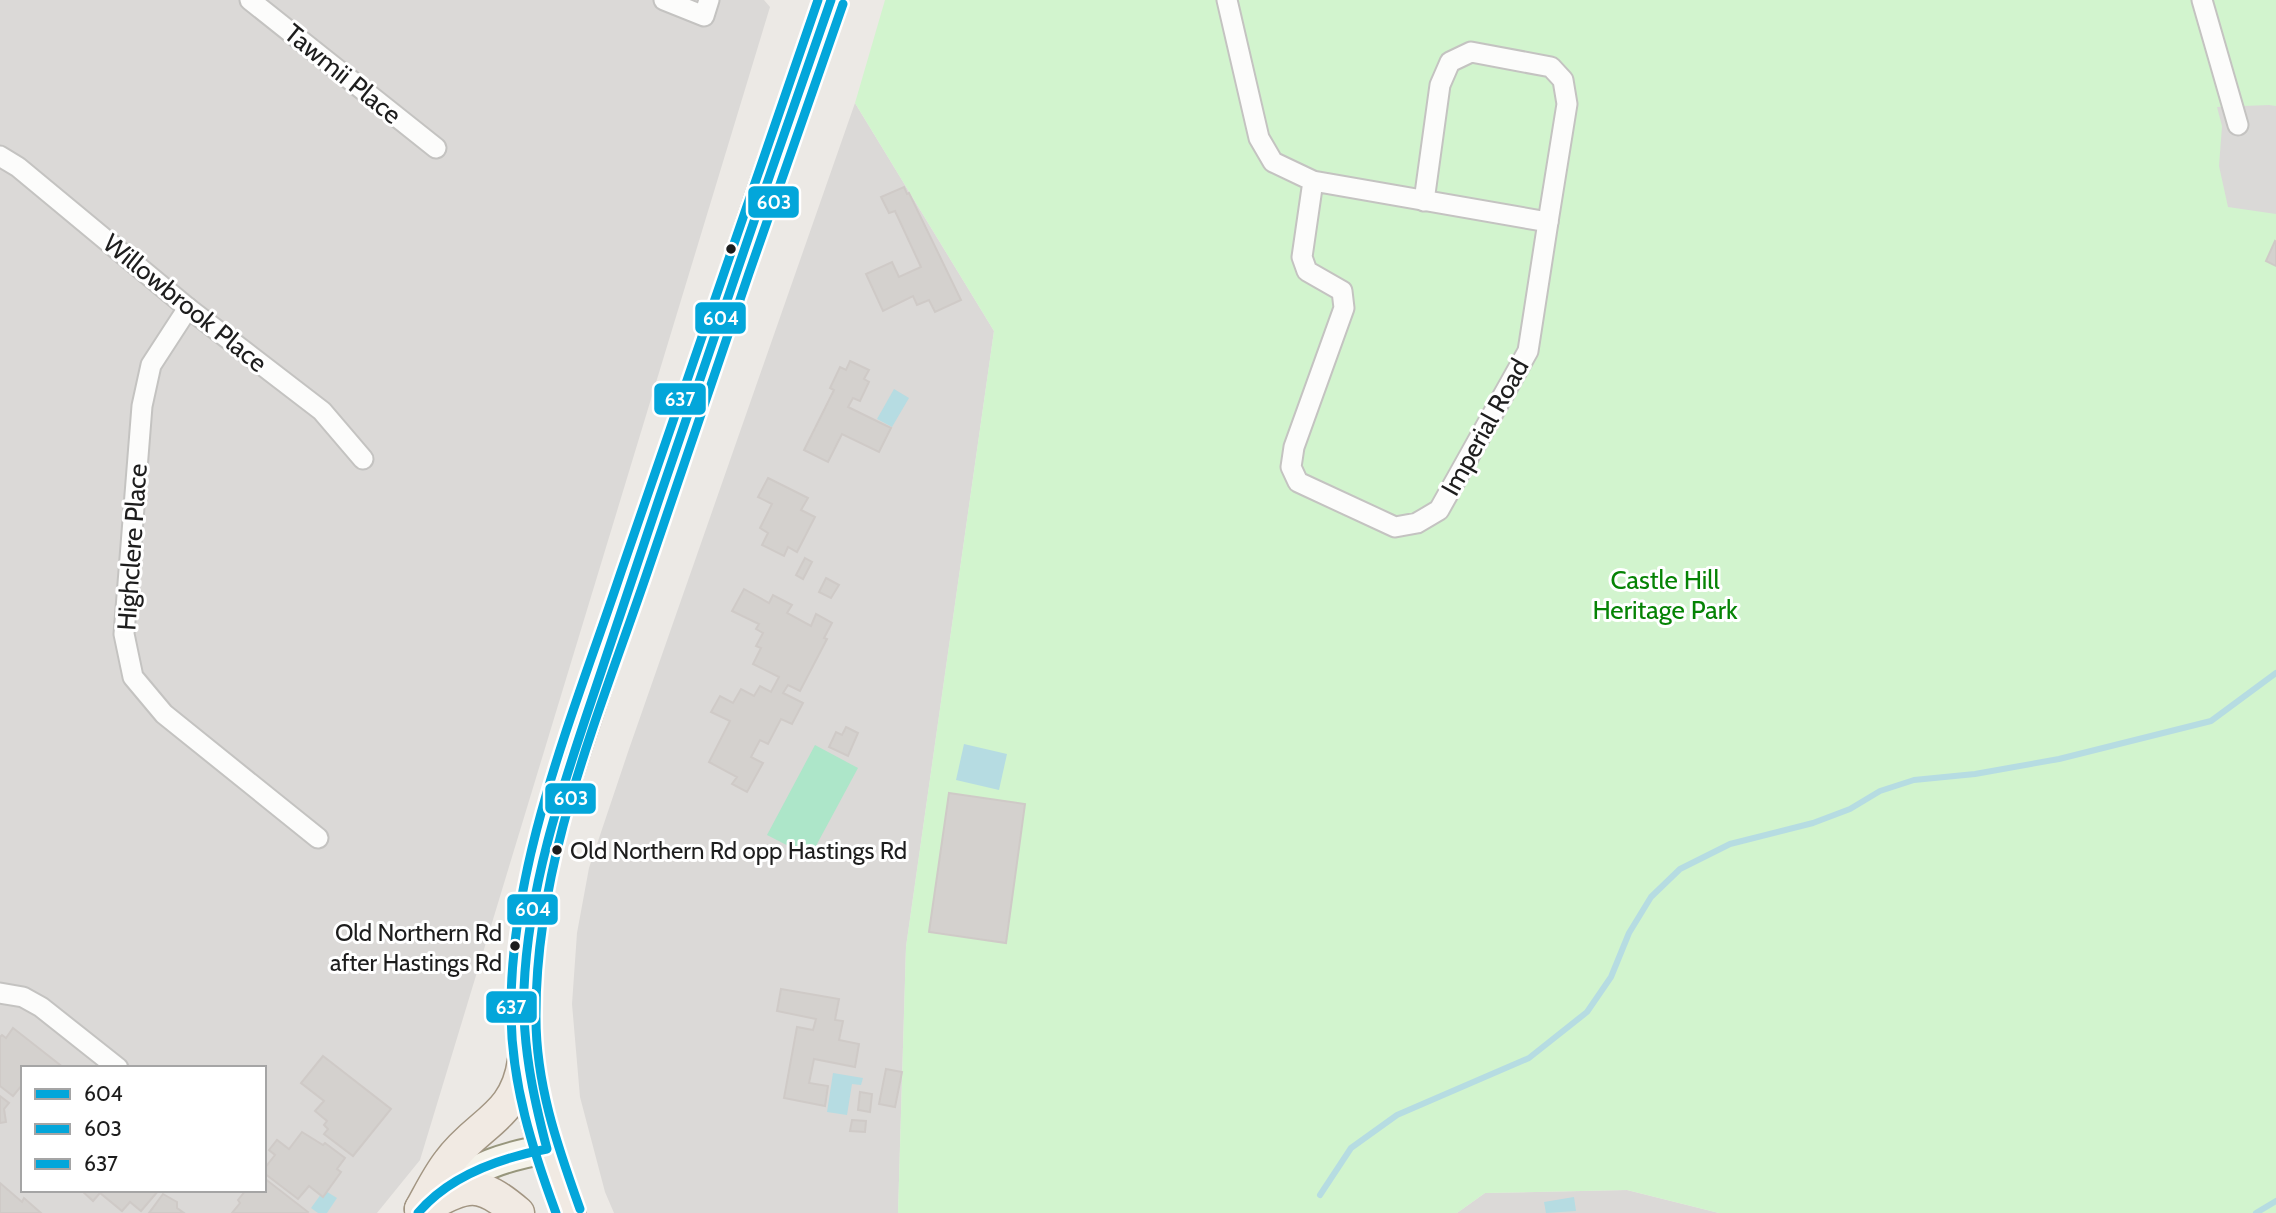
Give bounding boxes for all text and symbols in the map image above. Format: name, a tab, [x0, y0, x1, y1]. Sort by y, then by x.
street label: Tawmii Place	[278, 17, 408, 131]
line badge: 603	[747, 185, 800, 219]
text: 603	[757, 191, 791, 214]
street label: Willowbrook Place	[96, 227, 274, 379]
unlabelled marker	[724, 242, 738, 256]
line badge: 604	[694, 301, 747, 335]
text: 604	[703, 307, 739, 330]
street label: Imperial Road	[1434, 353, 1536, 501]
line badge: 637	[653, 382, 707, 416]
text: 637	[665, 388, 696, 411]
street label: Highclere Place	[110, 463, 154, 631]
park label: Castle Hill Heritage Park	[1592, 564, 1738, 626]
line badge: 603	[544, 782, 597, 815]
text: 603	[554, 787, 588, 810]
place label: Old Northern Rd opp Hastings Rd	[570, 836, 907, 865]
marker: Old Northern Rd opp Hastings Rd	[550, 843, 564, 857]
line badge: 604	[506, 893, 559, 926]
text: 604	[515, 898, 551, 921]
place label: Old Northern Rd after Hastings Rd	[330, 918, 502, 977]
marker: Old Northern Rd after Hastings Rd	[508, 939, 522, 953]
line badge: 637	[485, 990, 538, 1024]
text: 637	[496, 996, 527, 1019]
legend	[21, 1066, 266, 1192]
text: 604	[84, 1081, 123, 1106]
text: 603	[84, 1116, 122, 1141]
text: 637	[84, 1151, 118, 1176]

